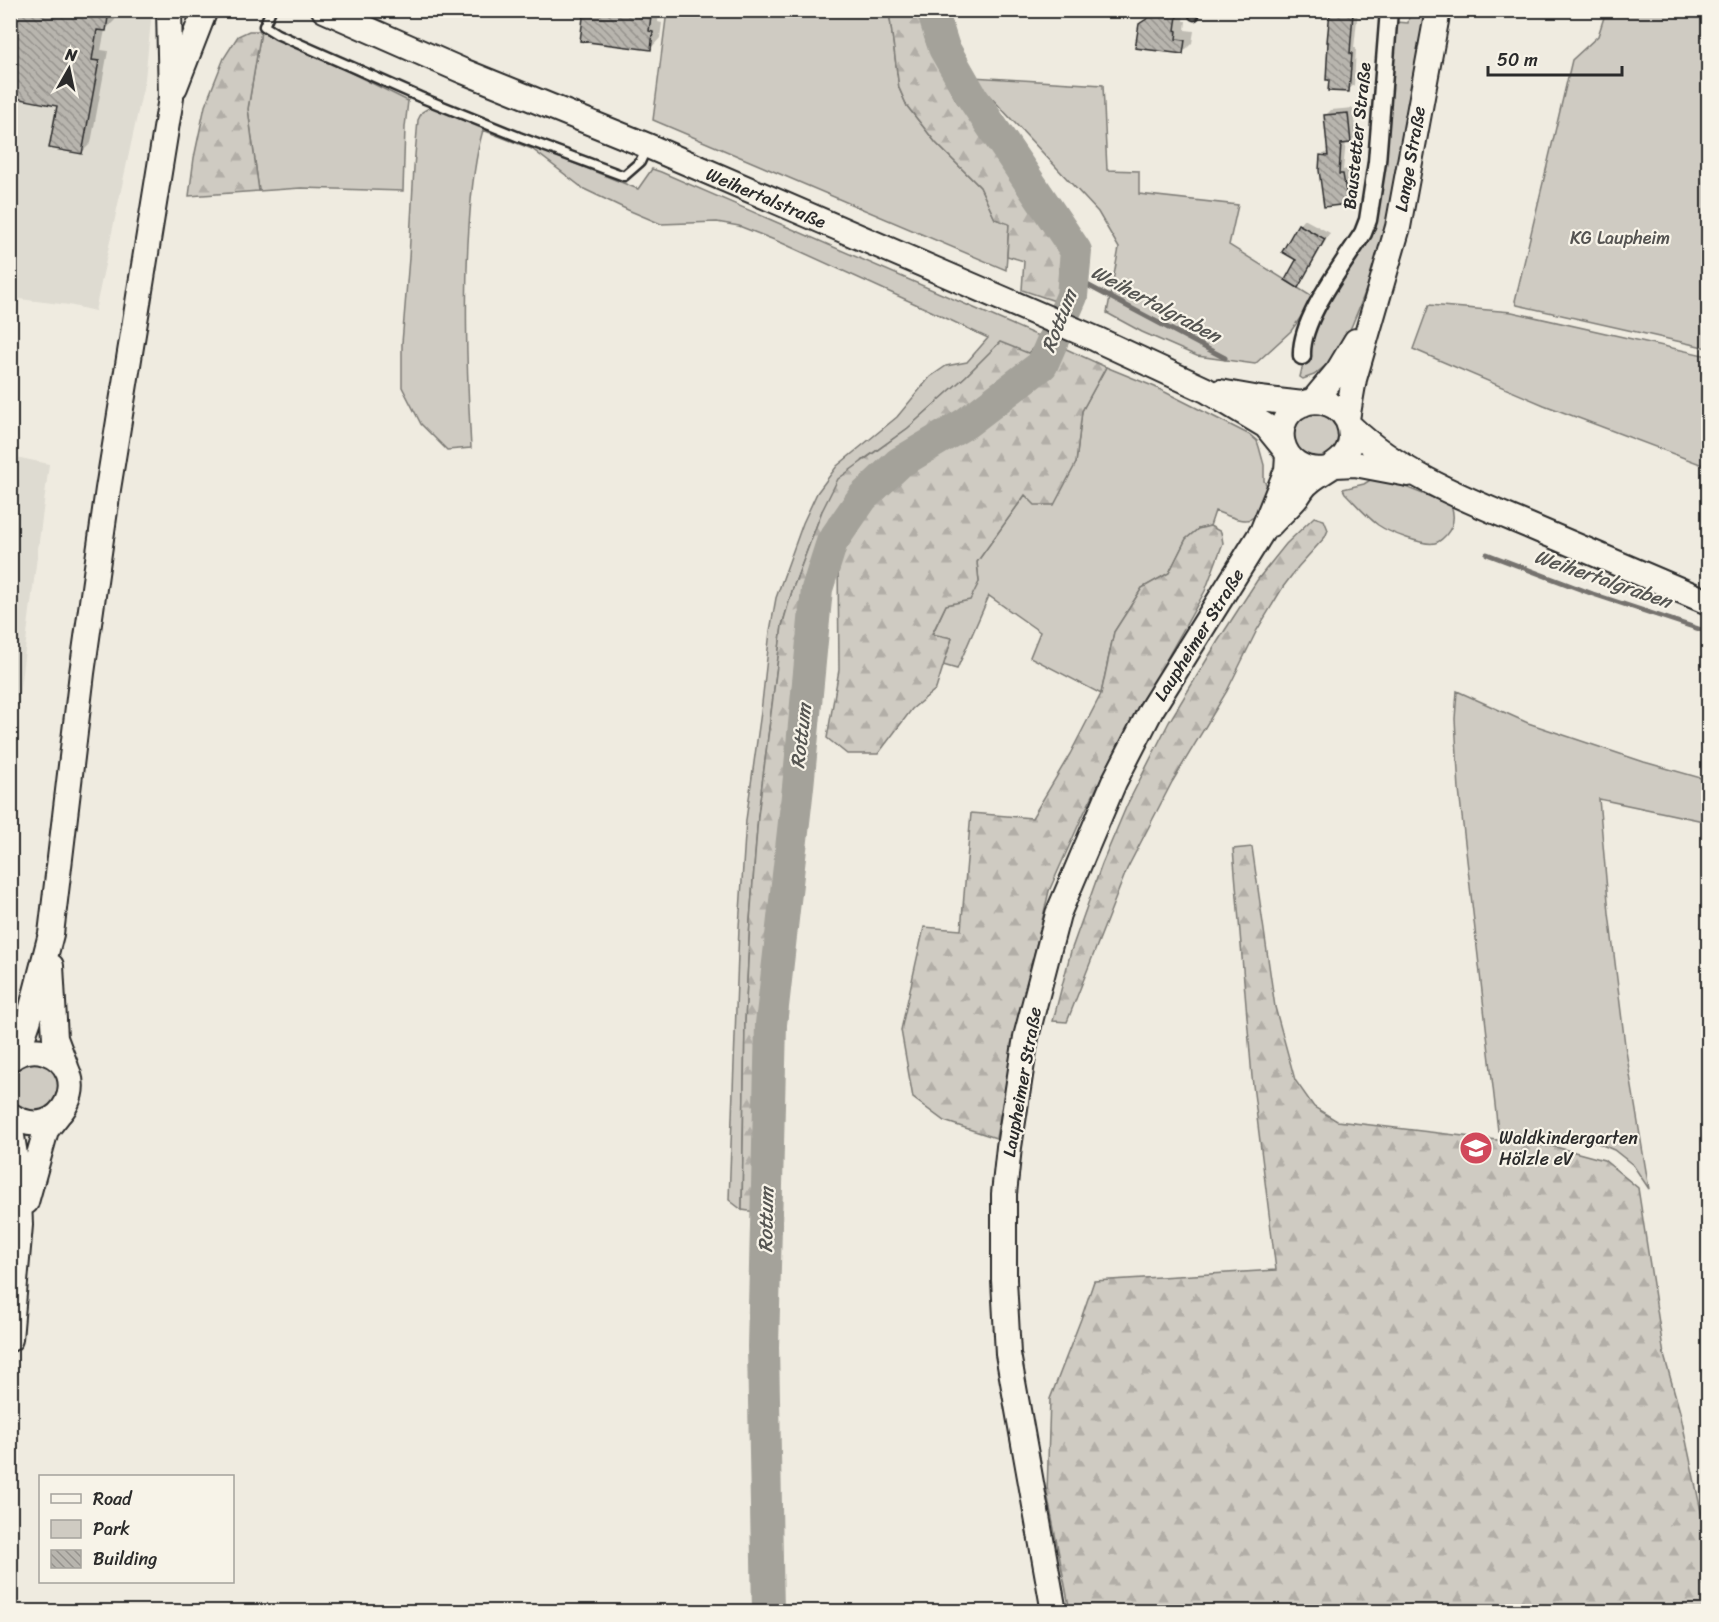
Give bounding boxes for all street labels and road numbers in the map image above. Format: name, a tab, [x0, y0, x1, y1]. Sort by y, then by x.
street label: Baustetter Straße	[1333, 61, 1381, 211]
street label: Lange Straße	[1385, 104, 1435, 214]
street label: Weihertalstraße	[701, 158, 831, 238]
street label: Laupheimer Straße	[1145, 562, 1253, 708]
street label: Laupheimer Straße	[993, 1004, 1051, 1160]

